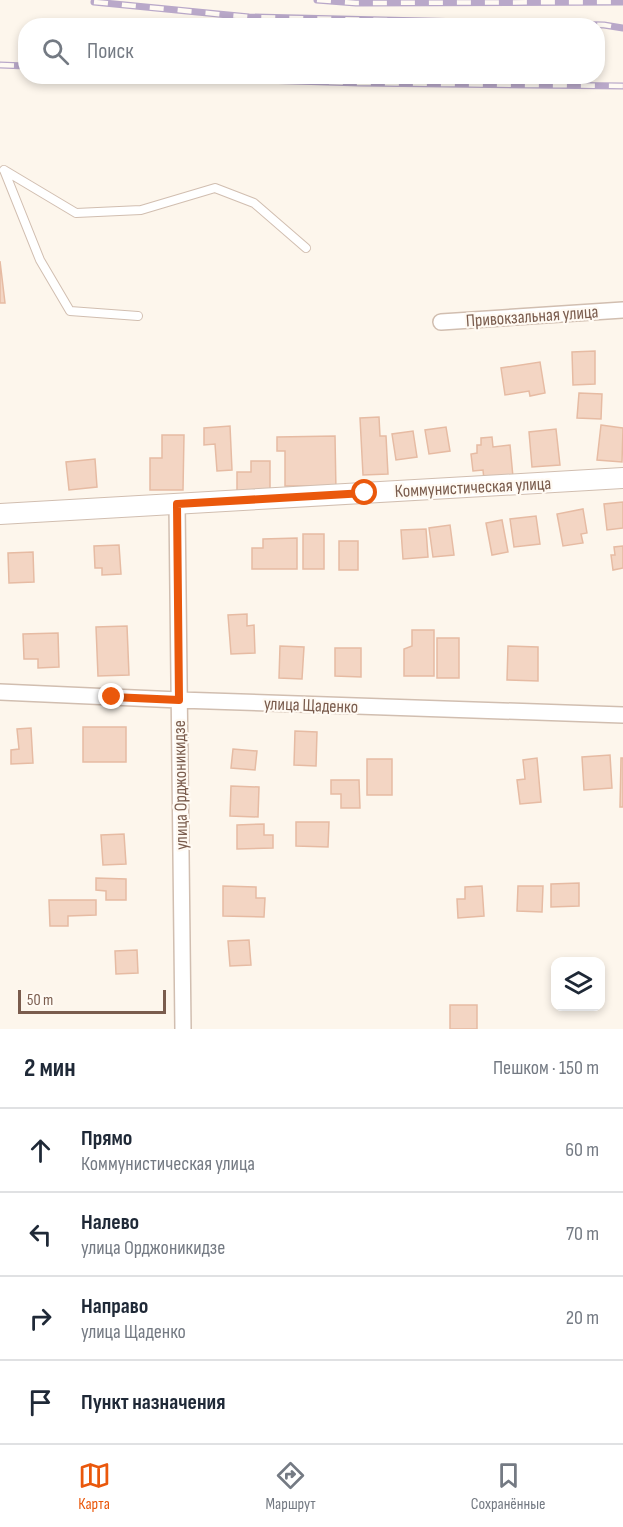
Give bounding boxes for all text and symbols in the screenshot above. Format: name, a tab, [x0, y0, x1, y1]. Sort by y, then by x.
search box	[18, 18, 605, 84]
icon: search	[39, 35, 72, 68]
text: Поиск	[87, 38, 133, 65]
street label: Привокзальная улица	[465, 301, 599, 332]
street label: Коммунистическая улица	[394, 473, 552, 502]
route start	[351, 479, 377, 505]
route end	[98, 683, 124, 709]
street label: улица Щаденко	[263, 693, 358, 718]
street label: улица Орджоникидзе	[169, 720, 192, 850]
map controls	[551, 957, 605, 1011]
button: layers	[551, 957, 605, 1011]
scale bar	[18, 987, 166, 1014]
text: 50 m	[27, 991, 53, 1010]
text: 2 мин	[24, 1053, 76, 1084]
text: Пешком · 150 m	[493, 1056, 599, 1080]
text: Прямо	[81, 1125, 132, 1152]
icon: ahead	[24, 1134, 57, 1167]
text: 60 m	[565, 1138, 599, 1162]
text: Коммунистическая улица	[81, 1152, 255, 1176]
text: Налево	[81, 1209, 139, 1236]
icon: left	[24, 1218, 57, 1251]
text: 70 m	[566, 1222, 599, 1246]
text: улица Орджоникидзе	[81, 1236, 225, 1260]
text: Направо	[81, 1293, 148, 1320]
icon: right	[24, 1302, 57, 1335]
text: 20 m	[566, 1306, 599, 1330]
text: улица Щаденко	[81, 1320, 186, 1344]
icon: arrive	[24, 1386, 57, 1419]
text: Пункт назначения	[81, 1389, 225, 1416]
tab: Карта	[78, 1459, 111, 1514]
tab: Маршрут	[266, 1459, 316, 1514]
tab: Сохранённые	[471, 1459, 545, 1514]

